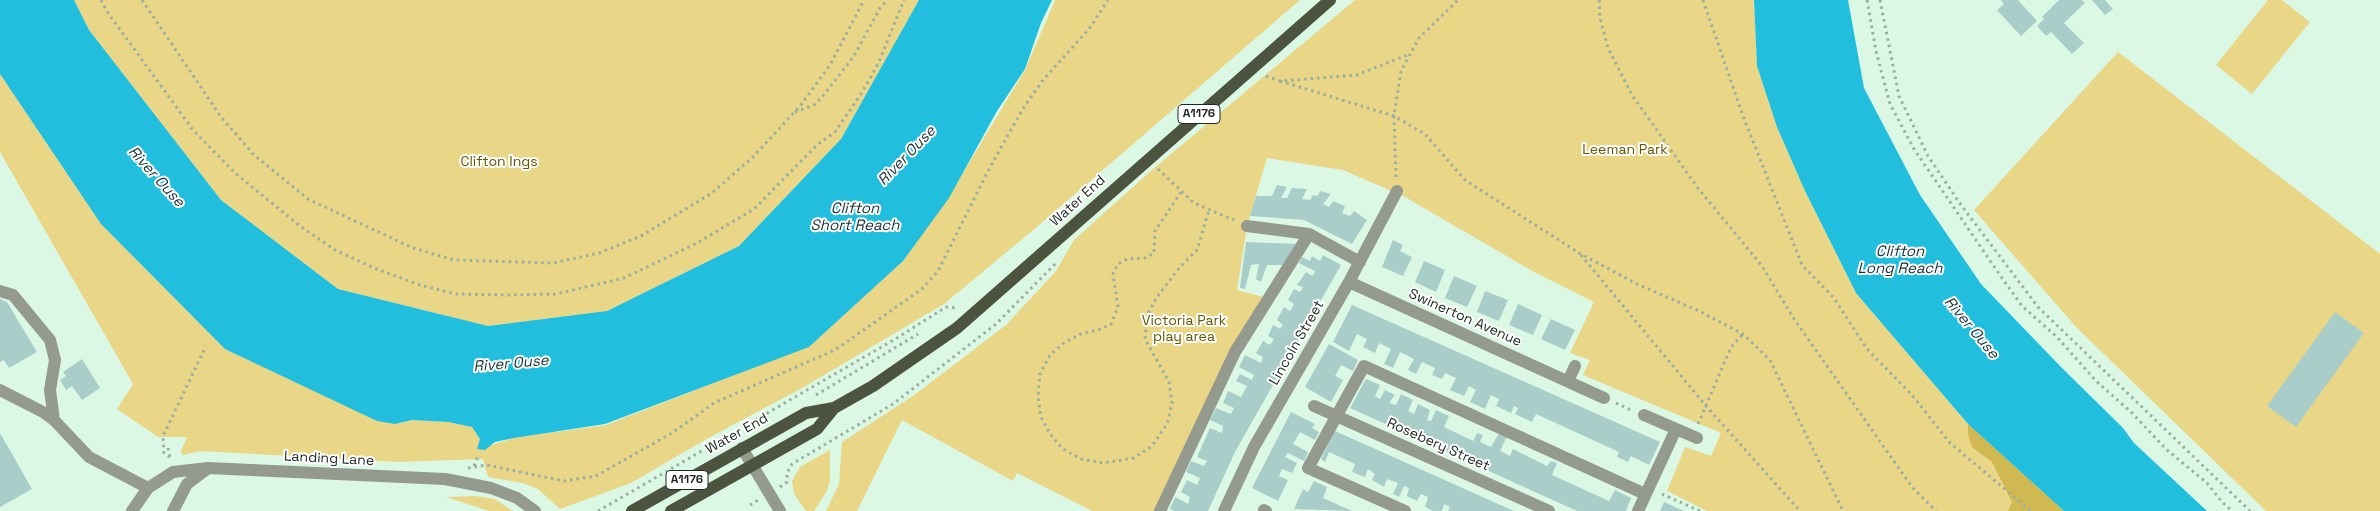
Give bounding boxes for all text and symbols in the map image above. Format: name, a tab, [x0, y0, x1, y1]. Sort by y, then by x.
road number: A1176	[1178, 105, 1220, 124]
water label: River Ouse	[874, 123, 940, 189]
park label: Leeman Park	[1582, 142, 1668, 158]
water label: River Ouse	[124, 143, 188, 211]
park label: Clifton Ings	[460, 154, 538, 170]
street label: Water End	[1047, 172, 1109, 230]
water label: Clifton Short Reach	[810, 200, 900, 235]
water label: Clifton Long Reach	[1857, 243, 1943, 278]
street label: Swinerton Avenue	[1406, 286, 1524, 350]
water label: River Ouse	[1940, 293, 2002, 363]
street label: Lincoln Street	[1266, 298, 1328, 388]
park label: Victoria Park play area	[1142, 313, 1226, 346]
water label: River Ouse	[473, 352, 549, 376]
street label: Water End	[703, 410, 771, 458]
street label: Rosebery Street	[1384, 415, 1492, 475]
street label: Landing Lane	[283, 448, 375, 470]
road number: A1176	[666, 470, 708, 490]

